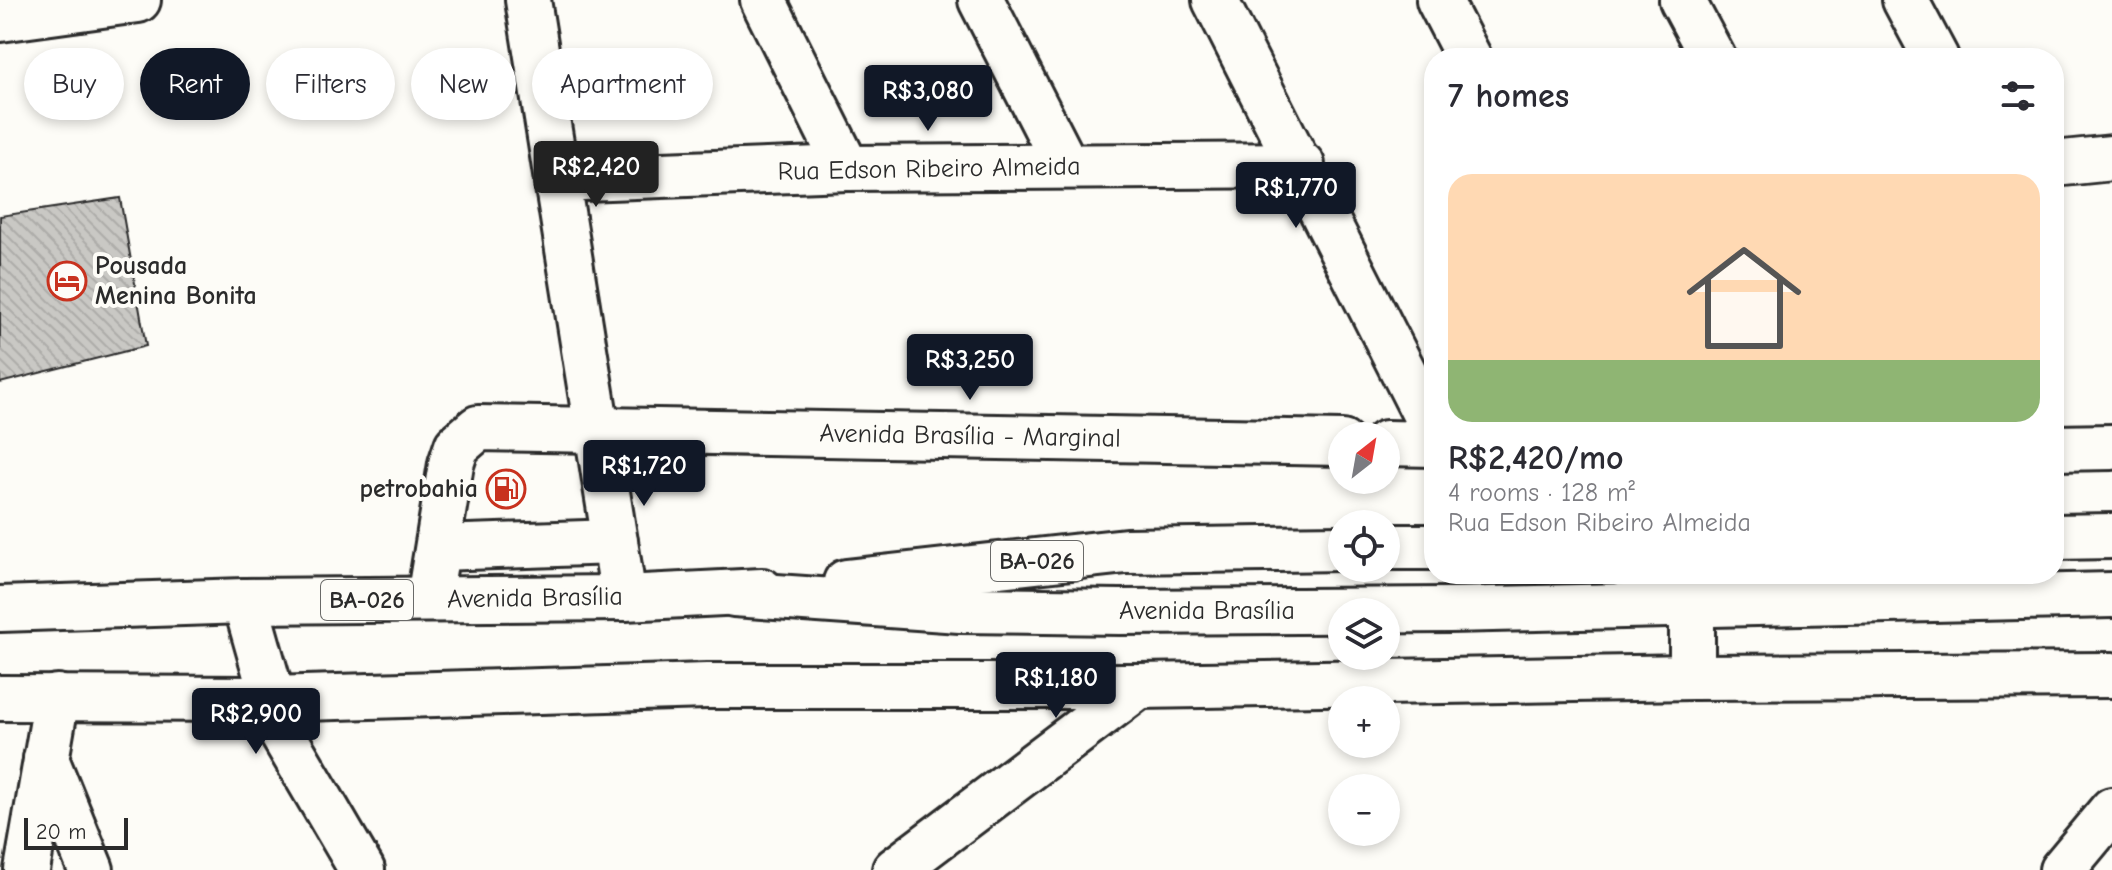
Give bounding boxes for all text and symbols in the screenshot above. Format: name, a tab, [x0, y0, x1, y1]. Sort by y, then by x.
chip: Buy	[24, 48, 124, 120]
chip: Rent	[140, 48, 250, 120]
chip: Filters	[266, 48, 395, 120]
chip: New	[411, 48, 516, 120]
chip: Apartment	[532, 48, 713, 120]
pin: R$3,080	[854, 65, 1002, 133]
icon: filters	[1996, 74, 2040, 118]
text: R$3,080	[882, 76, 974, 106]
text: 7 homes	[1448, 76, 1569, 116]
pin: R$2,420	[522, 141, 670, 209]
street label: Rua Edson Ribeiro Almeida	[777, 151, 1081, 187]
text: R$2,420	[552, 152, 640, 182]
pin: R$1,770	[1222, 162, 1370, 230]
text: R$1,770	[1254, 173, 1338, 203]
icon: home	[1672, 226, 1816, 370]
place label: Pousada Menina Bonita	[95, 251, 257, 311]
hotel icon: Pousada Menina Bonita	[46, 260, 88, 302]
pin: R$3,250	[896, 334, 1044, 402]
text: R$3,250	[925, 345, 1015, 375]
street label: Avenida Brasília - Marginal	[819, 418, 1121, 454]
north arrow	[1328, 422, 1400, 494]
map controls	[1328, 422, 1400, 846]
text: R$2,420/mo	[1448, 438, 1624, 478]
pin: R$1,720	[570, 440, 718, 508]
text: R$1,720	[601, 451, 687, 481]
fuel station icon: petrobahia	[485, 468, 527, 510]
place label: petrobahia	[359, 474, 478, 504]
text: 4 rooms · 128 m²	[1448, 478, 1635, 508]
text: Rua Edson Ribeiro Almeida	[1448, 508, 1751, 538]
button: locate	[1328, 510, 1400, 582]
road number: BA-026	[991, 541, 1083, 581]
road number: BA-026	[321, 580, 413, 620]
street label: Avenida Brasília	[447, 581, 623, 615]
street label: Avenida Brasília	[1119, 596, 1295, 626]
button: layers	[1328, 598, 1400, 670]
pin: R$1,180	[982, 652, 1130, 720]
text: R$1,180	[1014, 663, 1098, 693]
button: +	[1328, 686, 1400, 758]
pin: R$2,900	[182, 688, 330, 756]
text: R$2,900	[210, 699, 302, 729]
button: −	[1328, 774, 1400, 846]
scale bar	[24, 814, 128, 850]
text: 20 m	[36, 819, 86, 845]

